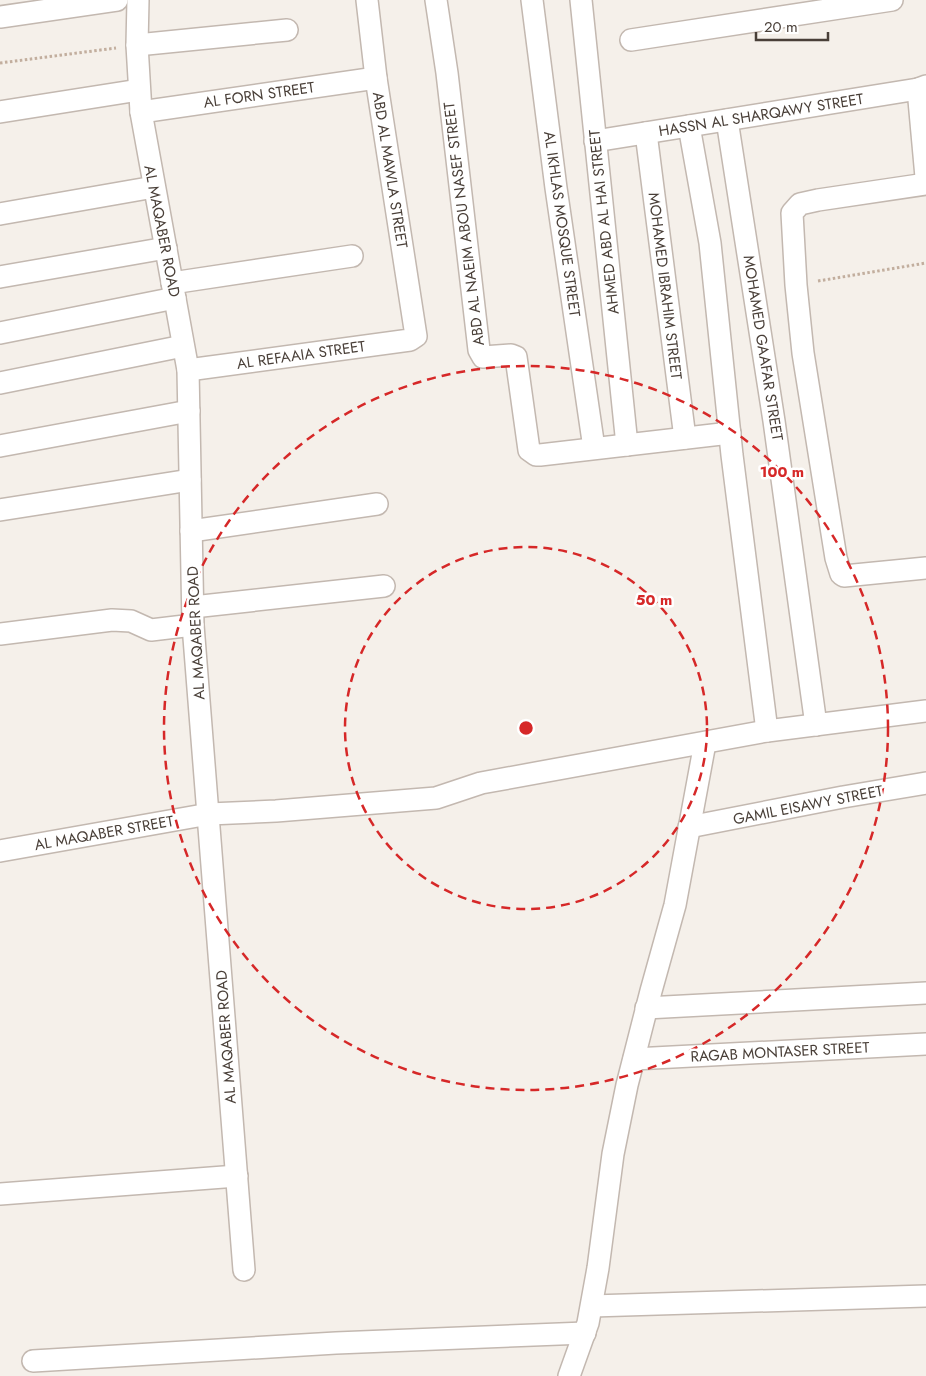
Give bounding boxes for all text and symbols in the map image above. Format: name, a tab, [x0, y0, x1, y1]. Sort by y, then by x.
scale bar	[756, 10, 828, 42]
text: 20 m	[764, 16, 798, 38]
street label: AL FORN STREET	[202, 76, 316, 114]
street label: HASSN AL SHARQAWY STREET	[657, 88, 865, 142]
street label: ABD AL MAWLA STREET	[367, 90, 413, 250]
street label: ABD AL NAEIM ABOU NASEF STREET	[438, 101, 490, 347]
street label: AHMED ABD AL HAI STREET	[583, 128, 625, 316]
street label: AL IKHLAS MOSQUE STREET	[538, 130, 586, 318]
street label: AL MAQABER ROAD	[138, 163, 186, 299]
street label: MOHAMED IBRAHIM STREET	[643, 191, 687, 381]
street label: MOHAMED GAAFAR STREET	[737, 254, 789, 442]
street label: AL REFAAIA STREET	[235, 335, 367, 375]
text: 100 m	[760, 461, 804, 483]
street label: AL MAQABER ROAD	[182, 566, 210, 700]
text: 50 m	[636, 589, 672, 611]
centre of rings	[517, 719, 535, 737]
street label: GAMIL EISAWY STREET	[731, 780, 885, 830]
street label: AL MAQABER STREET	[33, 810, 175, 856]
street label: AL MAQABER ROAD	[210, 969, 242, 1105]
street label: RAGAB MONTASER STREET	[690, 1036, 870, 1068]

